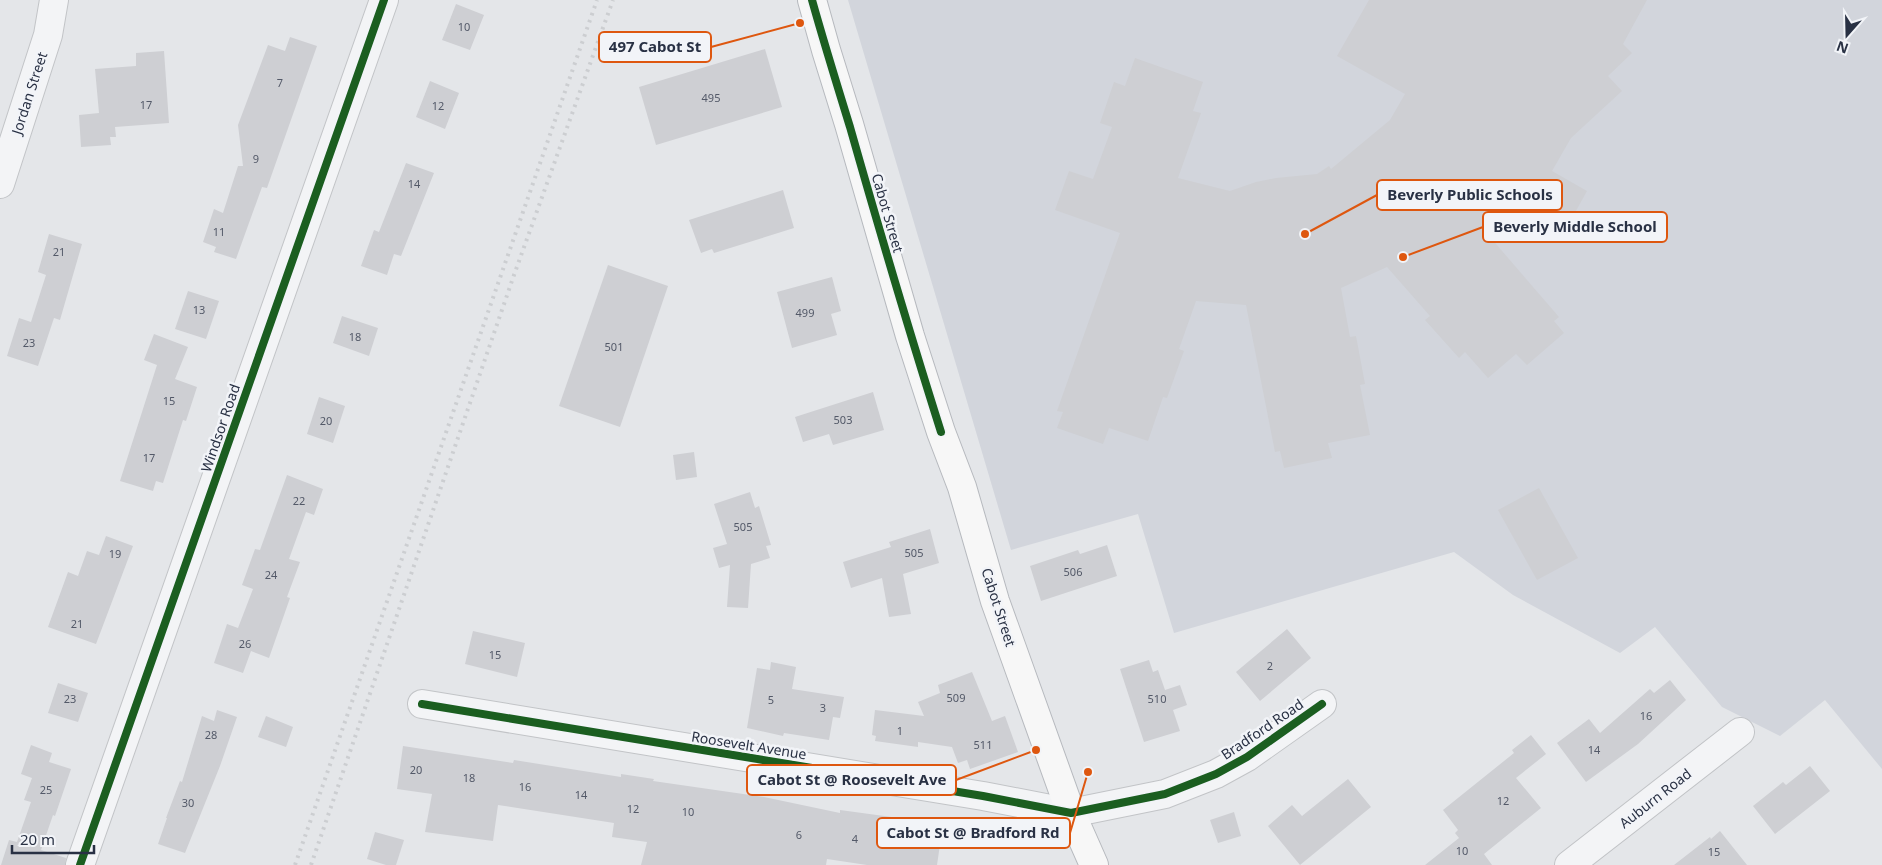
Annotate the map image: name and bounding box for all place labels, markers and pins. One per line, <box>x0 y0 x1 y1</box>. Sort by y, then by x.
callout: 497 Cabot St <box>599 32 711 62</box>
callout: Beverly Public Schools <box>1377 180 1562 210</box>
callout: Beverly Middle School <box>1483 212 1667 242</box>
callout: Cabot St @ Roosevelt Ave <box>747 765 956 795</box>
callout: Cabot St @ Bradford Rd <box>877 818 1070 848</box>

